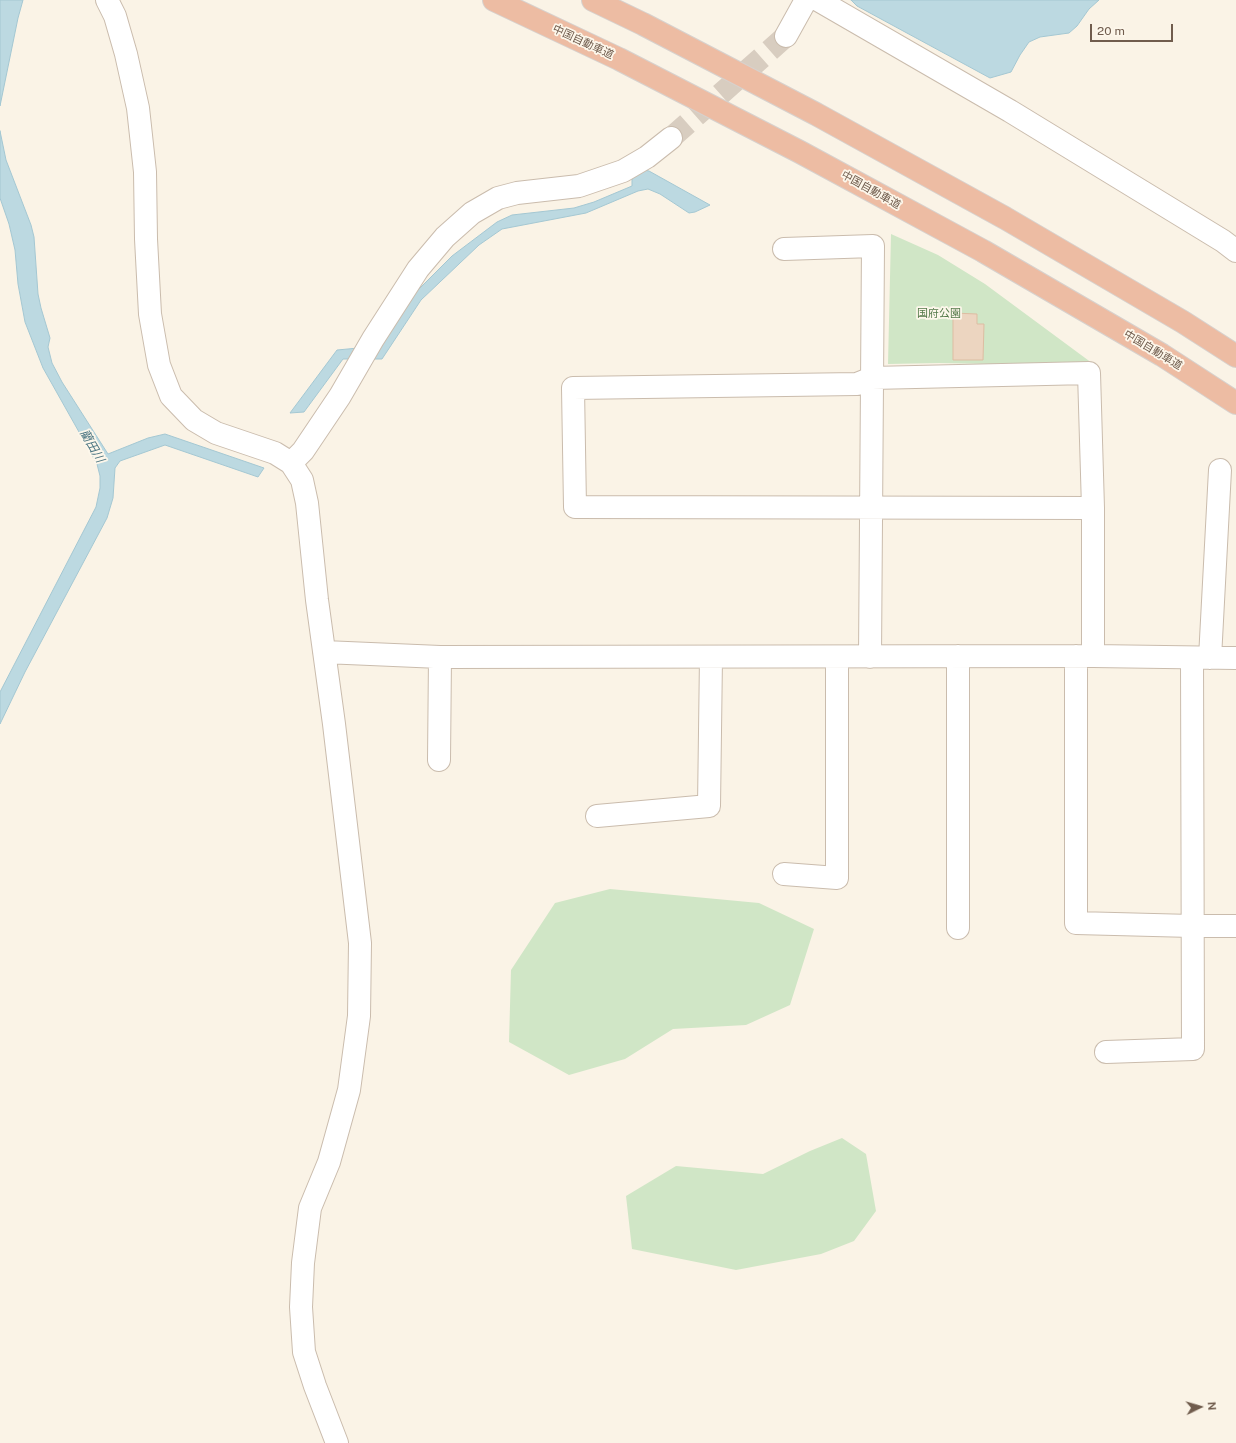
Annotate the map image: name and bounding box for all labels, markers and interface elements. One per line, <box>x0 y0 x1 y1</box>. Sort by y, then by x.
scale bar <box>1092 16 1175 42</box>
street label: 中国自動車道 <box>550 22 616 62</box>
text: 20 m <box>1097 24 1125 38</box>
street label: 中国自動車道 <box>839 168 903 212</box>
park label: 国府公園 <box>917 307 961 321</box>
street label: 中国自動車道 <box>1121 327 1185 373</box>
water label: 藺田川 <box>77 427 107 465</box>
north arrow <box>1180 1387 1220 1427</box>
text: N <box>1206 1401 1218 1411</box>

